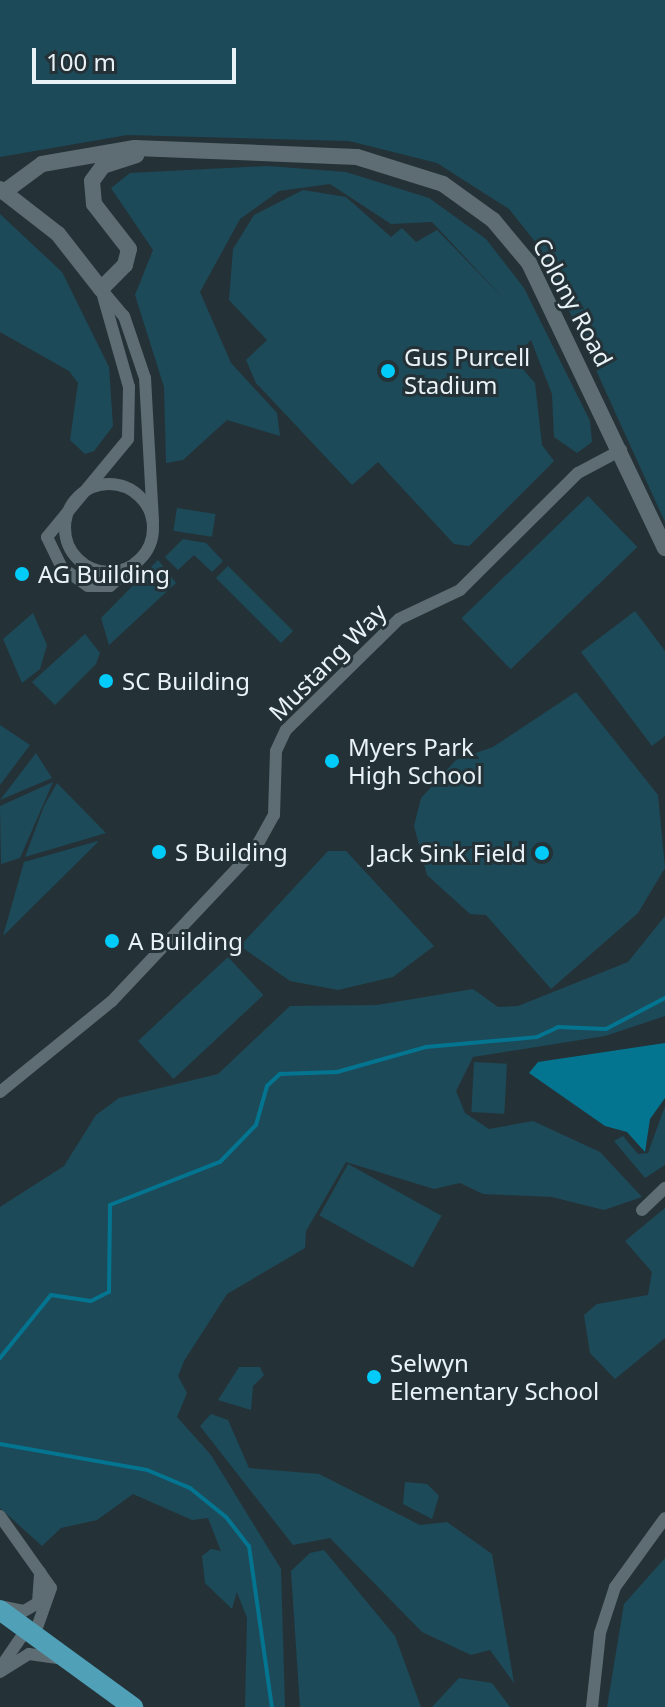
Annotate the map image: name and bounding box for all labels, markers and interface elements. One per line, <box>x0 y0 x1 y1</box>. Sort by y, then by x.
scale bar <box>36 32 240 82</box>
text: 100 m <box>46 45 116 78</box>
street label: Colony Road <box>527 233 619 371</box>
place label: Gus Purcell Stadium <box>404 343 530 399</box>
marker: Gus Purcell Stadium <box>379 362 397 380</box>
place label: AG Building <box>38 560 170 588</box>
marker: AG Building <box>13 565 31 583</box>
street label: Mustang Way <box>263 598 391 726</box>
place label: SC Building <box>122 667 250 695</box>
marker: SC Building <box>97 672 115 690</box>
place label: Myers Park High School <box>348 733 483 789</box>
marker: Myers Park High School <box>323 752 341 770</box>
place label: S Building <box>175 838 288 866</box>
place label: Jack Sink Field <box>369 839 526 867</box>
marker: S Building <box>150 843 168 861</box>
marker: Jack Sink Field <box>533 844 551 862</box>
place label: A Building <box>128 927 243 955</box>
marker: A Building <box>103 932 121 950</box>
place label: Selwyn Elementary School <box>390 1349 599 1405</box>
marker: Selwyn Elementary School <box>365 1368 383 1386</box>

